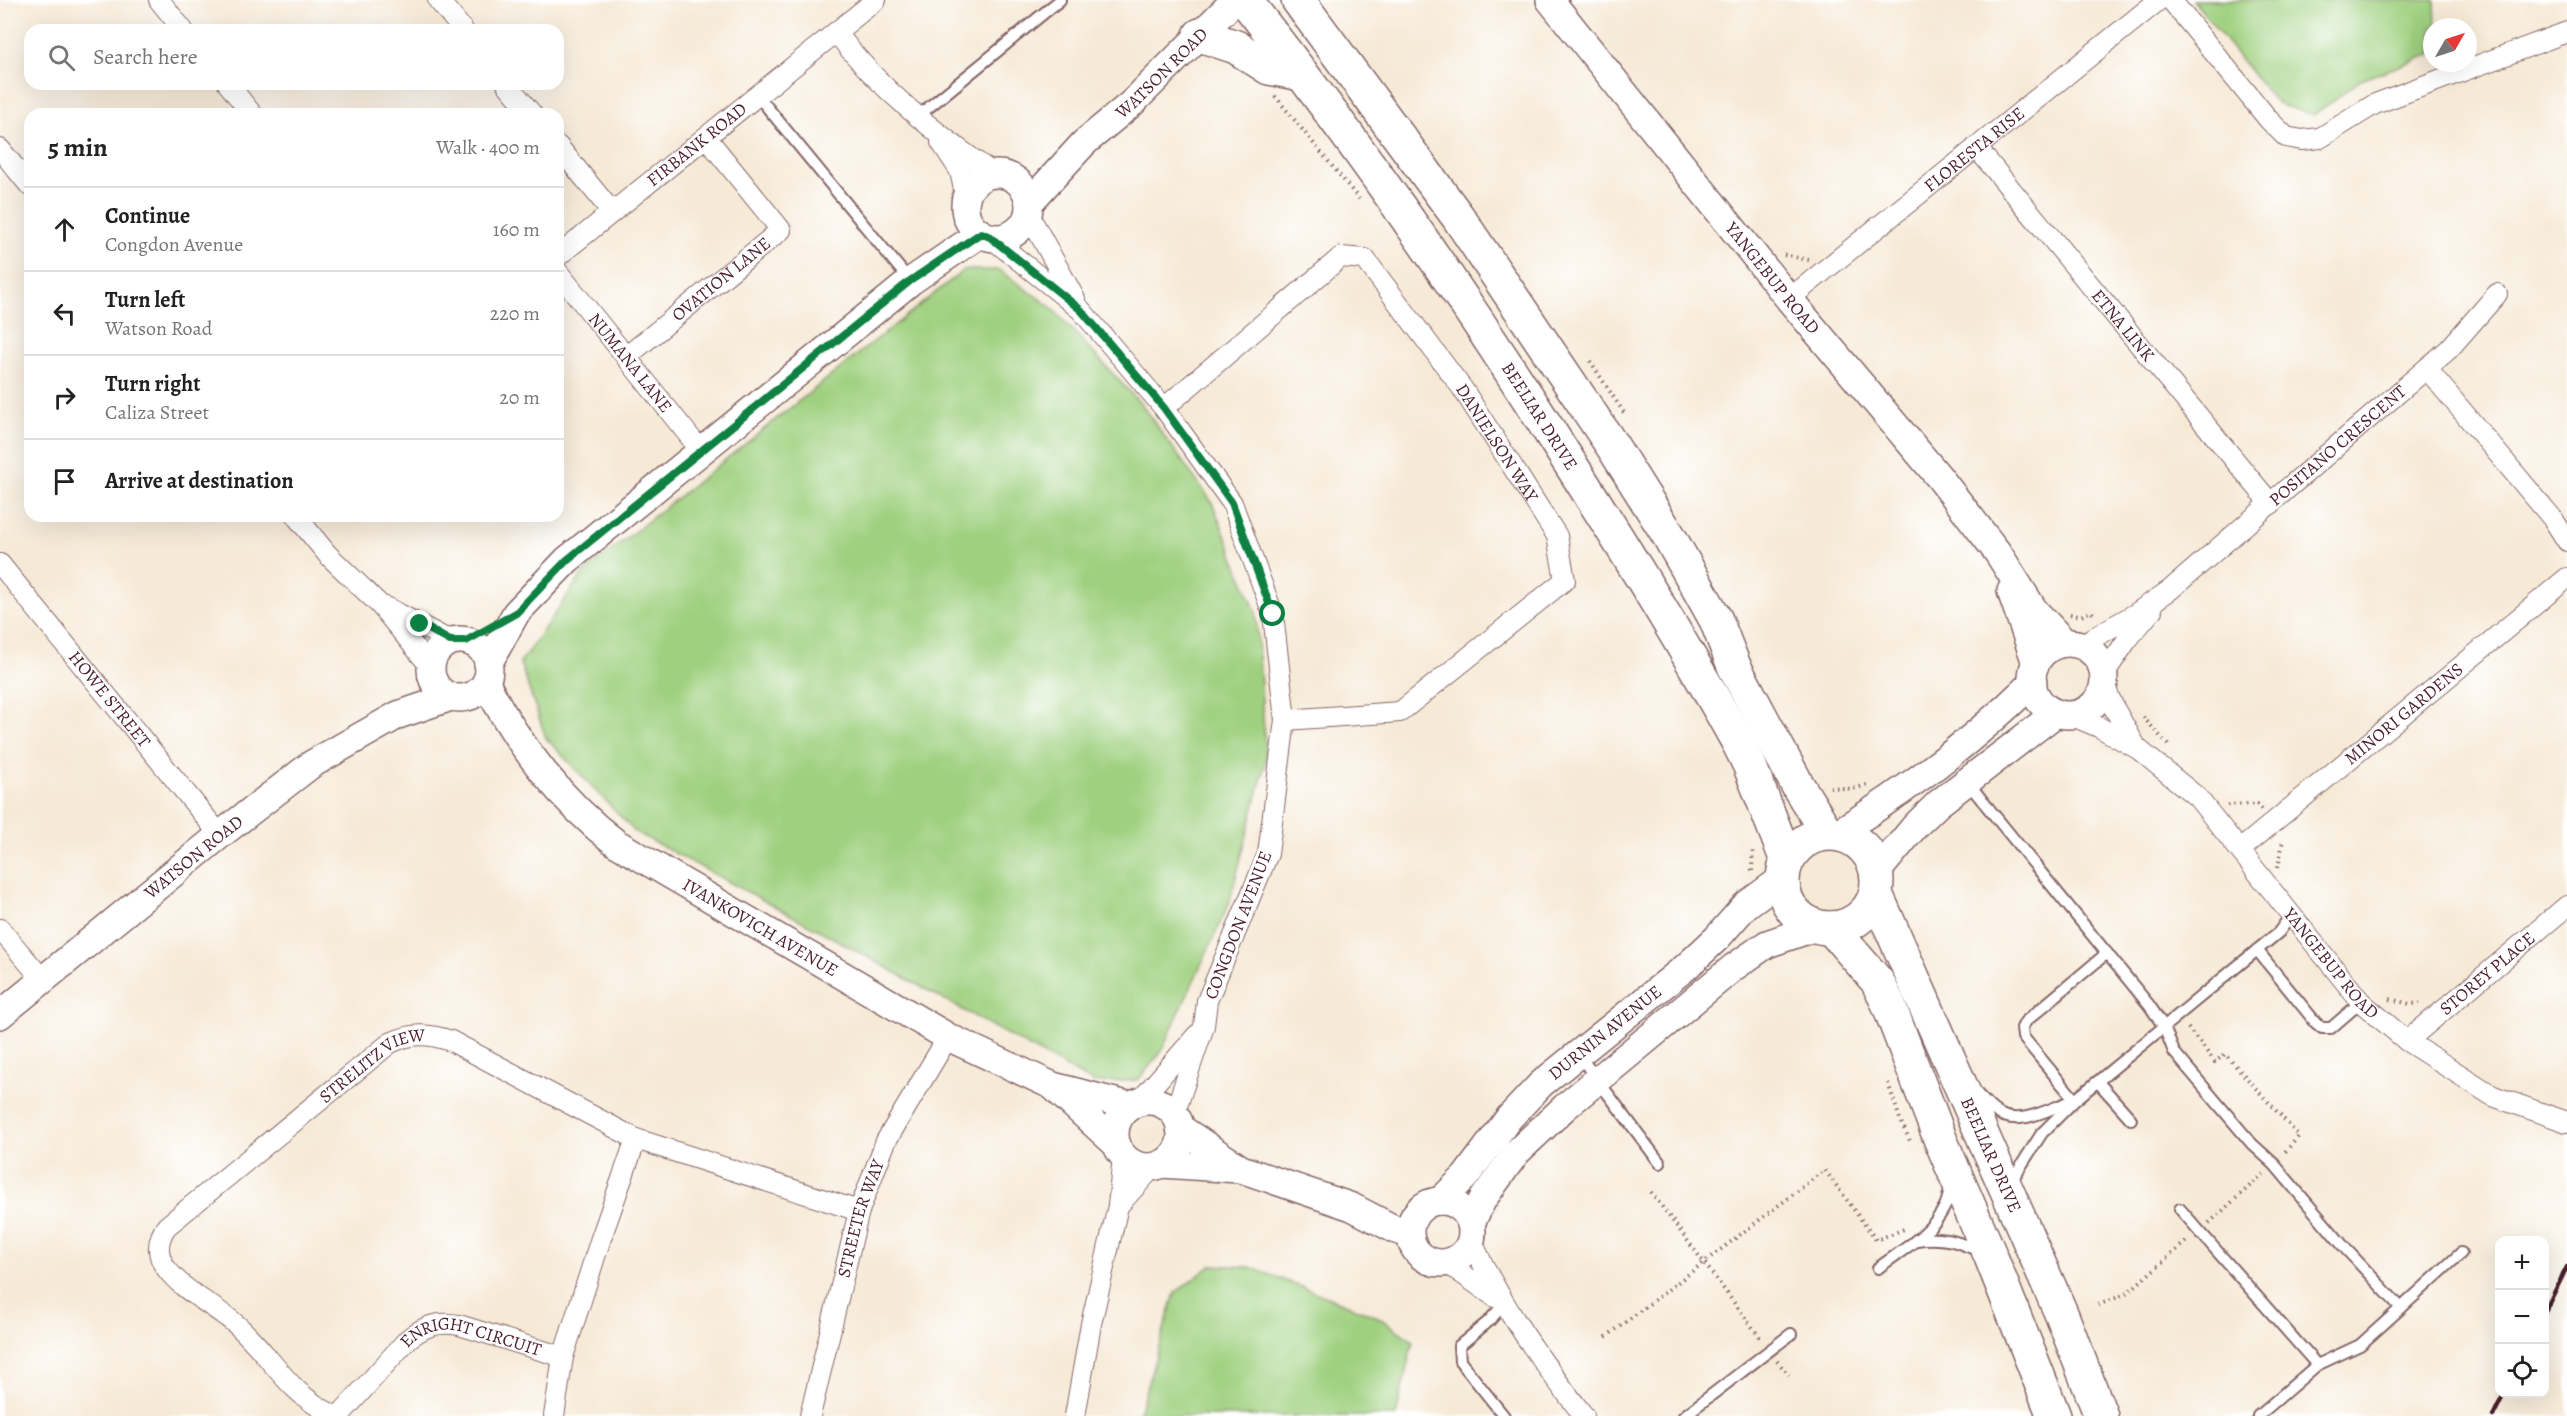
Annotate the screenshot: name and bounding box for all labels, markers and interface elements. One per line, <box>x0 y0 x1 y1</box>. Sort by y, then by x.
north arrow <box>2423 18 2477 72</box>
street label: WATSON ROAD <box>1110 22 1213 125</box>
search box <box>24 24 564 90</box>
icon: search <box>45 41 78 74</box>
text: Search here <box>93 42 198 72</box>
street label: FIRBANK ROAD <box>642 97 752 192</box>
street label: FLORESTA RISE <box>1919 101 2030 197</box>
text: 5 min <box>48 130 108 165</box>
text: Walk · 400 m <box>436 134 540 161</box>
text: Continue <box>105 201 190 231</box>
icon: ahead <box>48 213 81 246</box>
text: 160 m <box>493 216 540 243</box>
street label: YANGEBUP ROAD <box>1719 216 1825 339</box>
text: Congdon Avenue <box>105 231 243 258</box>
street label: OVATION LANE <box>667 231 776 327</box>
street label: ETNA LINK <box>2086 284 2161 367</box>
text: Turn left <box>105 285 185 315</box>
icon: left <box>48 297 81 330</box>
text: 220 m <box>490 300 540 327</box>
street label: NUMANA LANE <box>583 308 678 418</box>
text: Watson Road <box>105 315 213 342</box>
street label: BEELIAR DRIVE <box>1496 357 1583 475</box>
text: Turn right <box>105 369 201 399</box>
street label: DANIELSON WAY <box>1450 379 1545 508</box>
street label: POSITANO CRESCENT <box>2264 379 2411 511</box>
icon: right <box>48 381 81 414</box>
text: 20 m <box>499 384 540 411</box>
text: Caliza Street <box>105 399 209 426</box>
icon: arrive <box>48 465 81 498</box>
text: Arrive at destination <box>105 466 294 496</box>
route start <box>1259 600 1285 626</box>
route end <box>406 610 432 636</box>
street label: HOWE STREET <box>63 646 156 753</box>
street label: MINORI GARDENS <box>2339 657 2468 770</box>
street label: WATSON ROAD <box>138 810 248 905</box>
street label: CONGDON AVENUE <box>1199 847 1277 1003</box>
street label: IVANKOVICH AVENUE <box>678 873 842 982</box>
street label: YANGEBUP ROAD <box>2277 902 2384 1024</box>
street label: STOREY PLACE <box>2435 926 2540 1020</box>
street label: DURNIN AVENUE <box>1543 979 1667 1086</box>
street label: STRELITZ VIEW <box>314 1023 426 1108</box>
street label: BEELIAR DRIVE <box>1955 1093 2027 1216</box>
street label: STREETER WAY <box>832 1155 890 1280</box>
map controls <box>2495 1236 2549 1398</box>
button: + <box>2495 1236 2549 1290</box>
button: − <box>2495 1290 2549 1344</box>
text: ENRIGHT CIRCUIT <box>394 1311 544 1362</box>
street label: ENRIGHT CIRCUIT <box>399 1340 547 1364</box>
button: locate <box>2495 1344 2549 1398</box>

